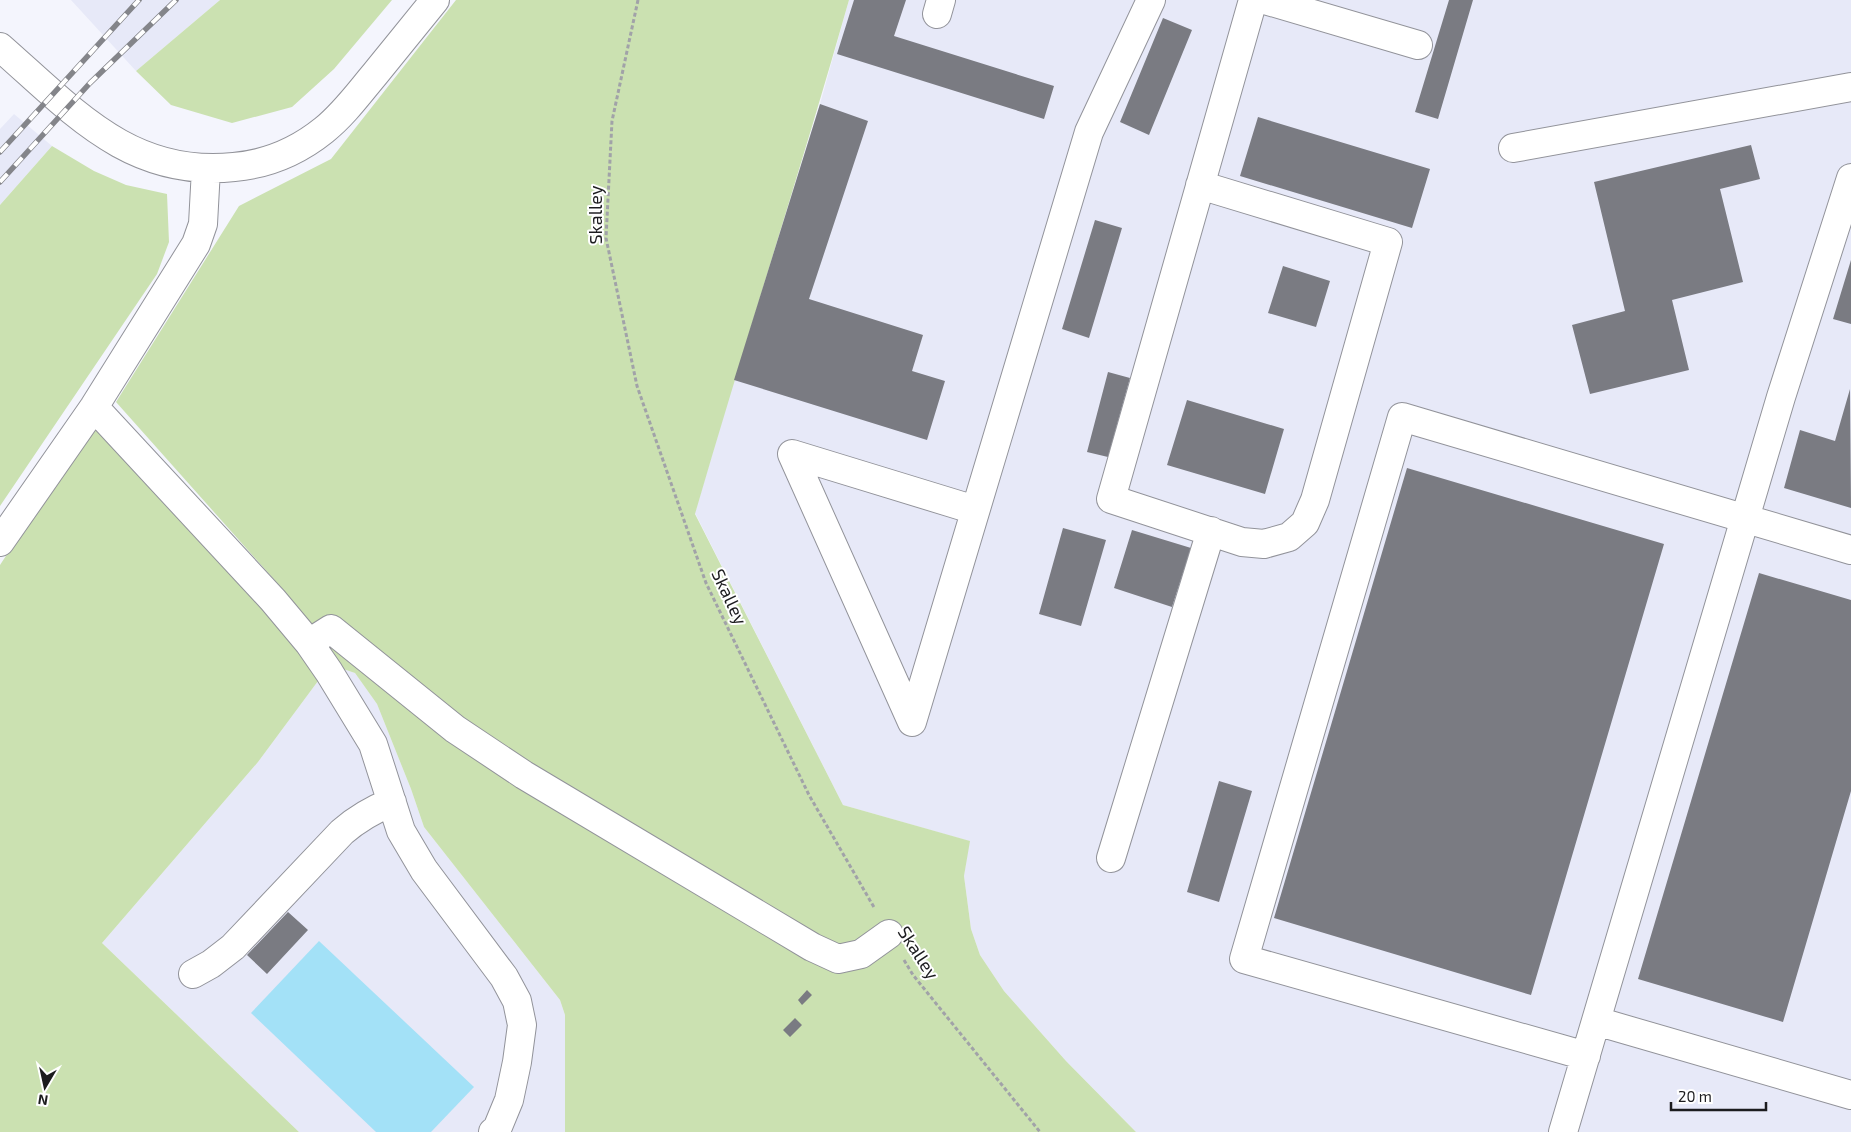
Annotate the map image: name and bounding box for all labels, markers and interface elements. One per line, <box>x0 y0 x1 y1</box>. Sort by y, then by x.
street label: Skalley <box>584 185 606 244</box>
street label: Skalley <box>707 565 753 628</box>
street label: Skalley <box>894 922 944 984</box>
north arrow <box>20 1062 70 1112</box>
scale bar <box>1671 1080 1766 1112</box>
text: 20 m <box>1678 1087 1712 1105</box>
text: N <box>37 1091 49 1110</box>

